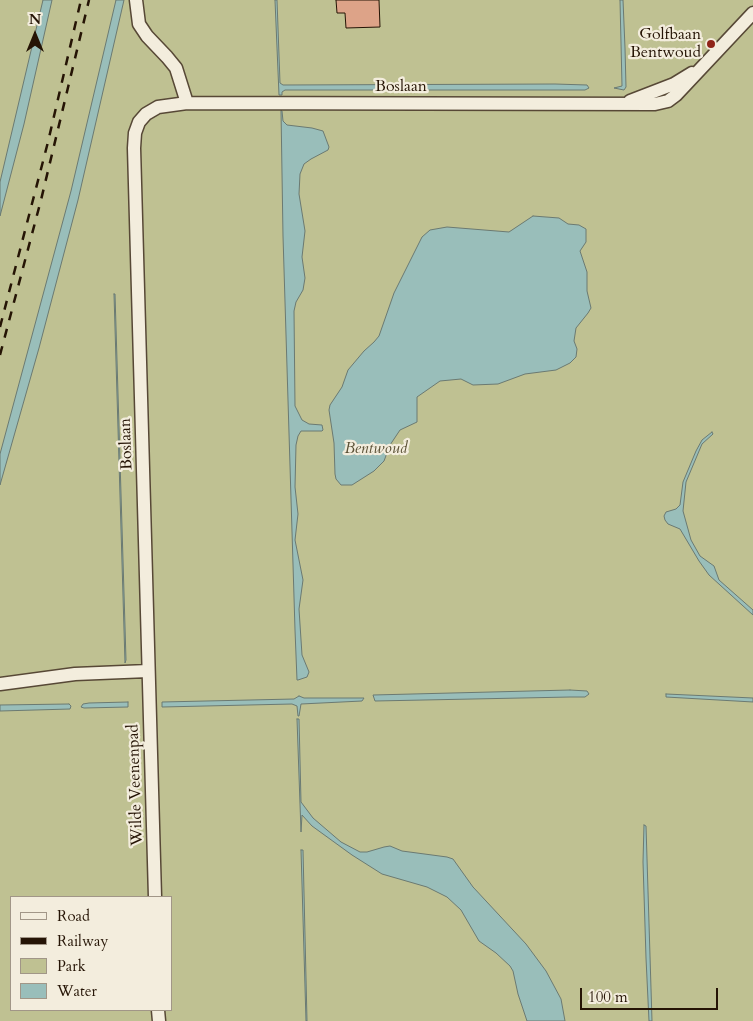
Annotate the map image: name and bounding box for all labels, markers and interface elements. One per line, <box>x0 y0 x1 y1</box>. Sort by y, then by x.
north arrow <box>10 10 60 60</box>
text: N <box>29 10 41 29</box>
place label: Golfbaan Bentwoud <box>630 25 701 63</box>
marker: Golfbaan Bentwoud <box>705 38 717 50</box>
street label: Boslaan <box>375 77 427 97</box>
street label: Boslaan <box>117 418 137 470</box>
park label: Bentwoud <box>344 439 408 459</box>
street label: Wilde Veenenpad <box>124 724 148 846</box>
legend <box>10 896 172 1011</box>
text: Road <box>57 906 90 926</box>
text: Railway <box>57 931 108 951</box>
text: Park <box>57 956 86 976</box>
scale bar <box>583 978 720 1010</box>
text: Water <box>57 981 97 1001</box>
text: 100 m <box>588 987 628 1007</box>

